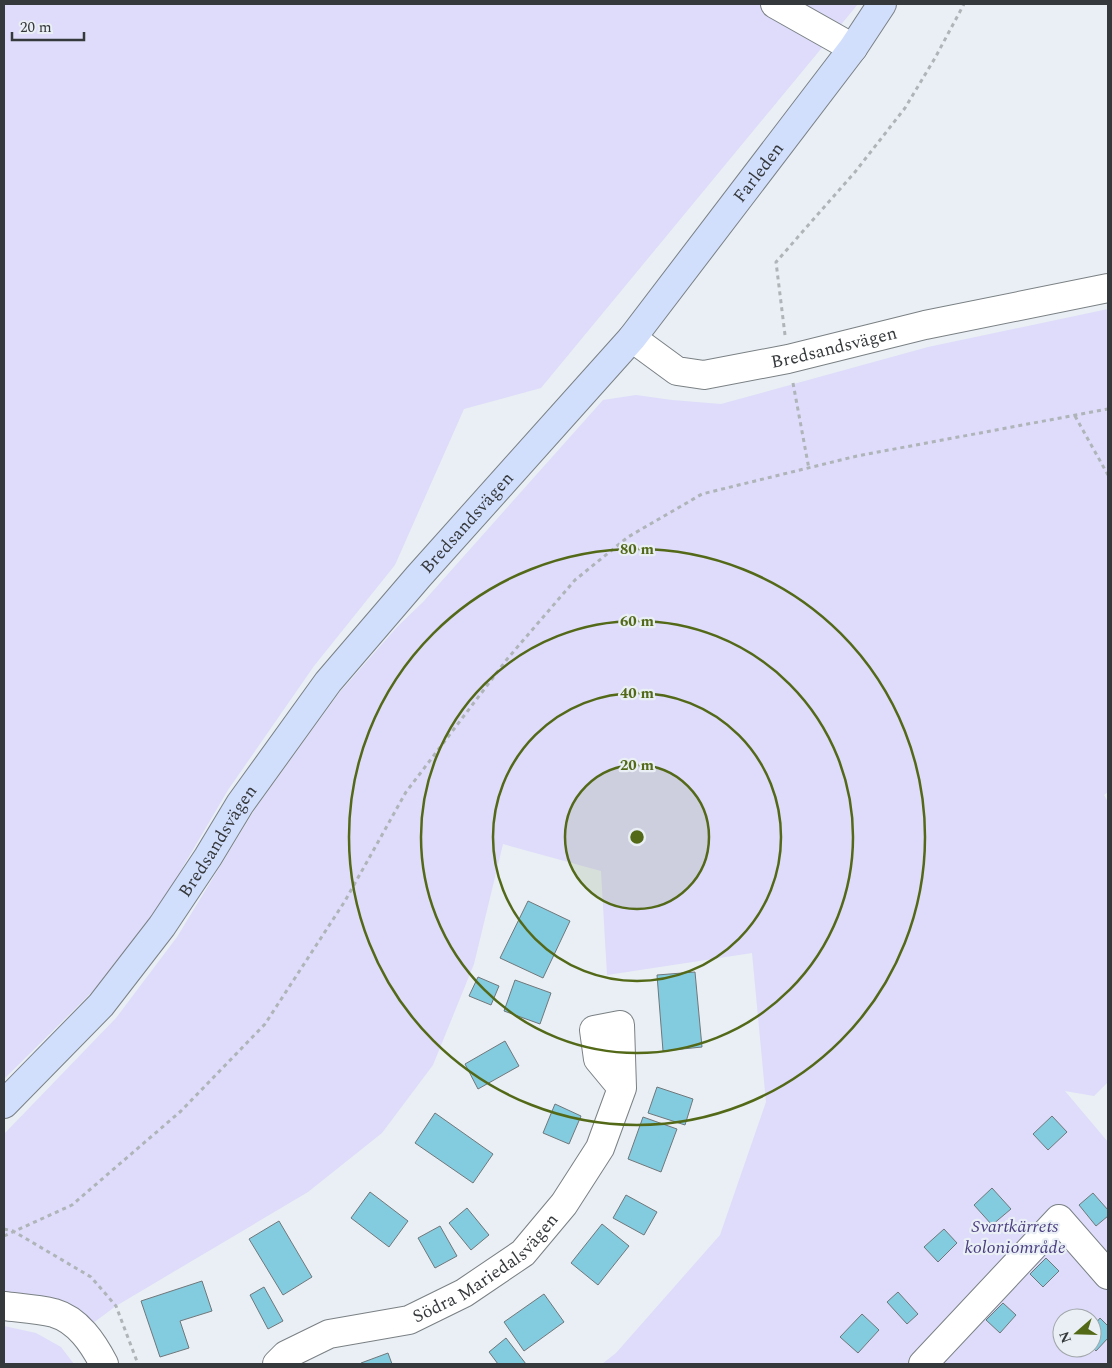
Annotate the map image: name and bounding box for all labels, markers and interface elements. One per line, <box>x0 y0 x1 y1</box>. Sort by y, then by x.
scale bar <box>12 10 85 42</box>
text: 20 m <box>20 16 52 39</box>
street label: Farleden <box>726 136 790 208</box>
street label: Bredsandsvägen <box>769 319 900 375</box>
street label: Bredsandsvägen <box>414 466 520 580</box>
text: 80 m <box>620 538 655 561</box>
text: 60 m <box>620 610 655 633</box>
text: 40 m <box>620 682 655 705</box>
text: 20 m <box>620 754 655 777</box>
street label: Bredsandsvägen <box>171 779 263 903</box>
centre of rings <box>628 828 646 846</box>
street label: Södra Mariedalsvägen <box>408 1207 565 1330</box>
park label: Svartkärrets koloniområde <box>964 1213 1066 1261</box>
north arrow <box>1052 1308 1102 1358</box>
text: N <box>1053 1328 1077 1346</box>

